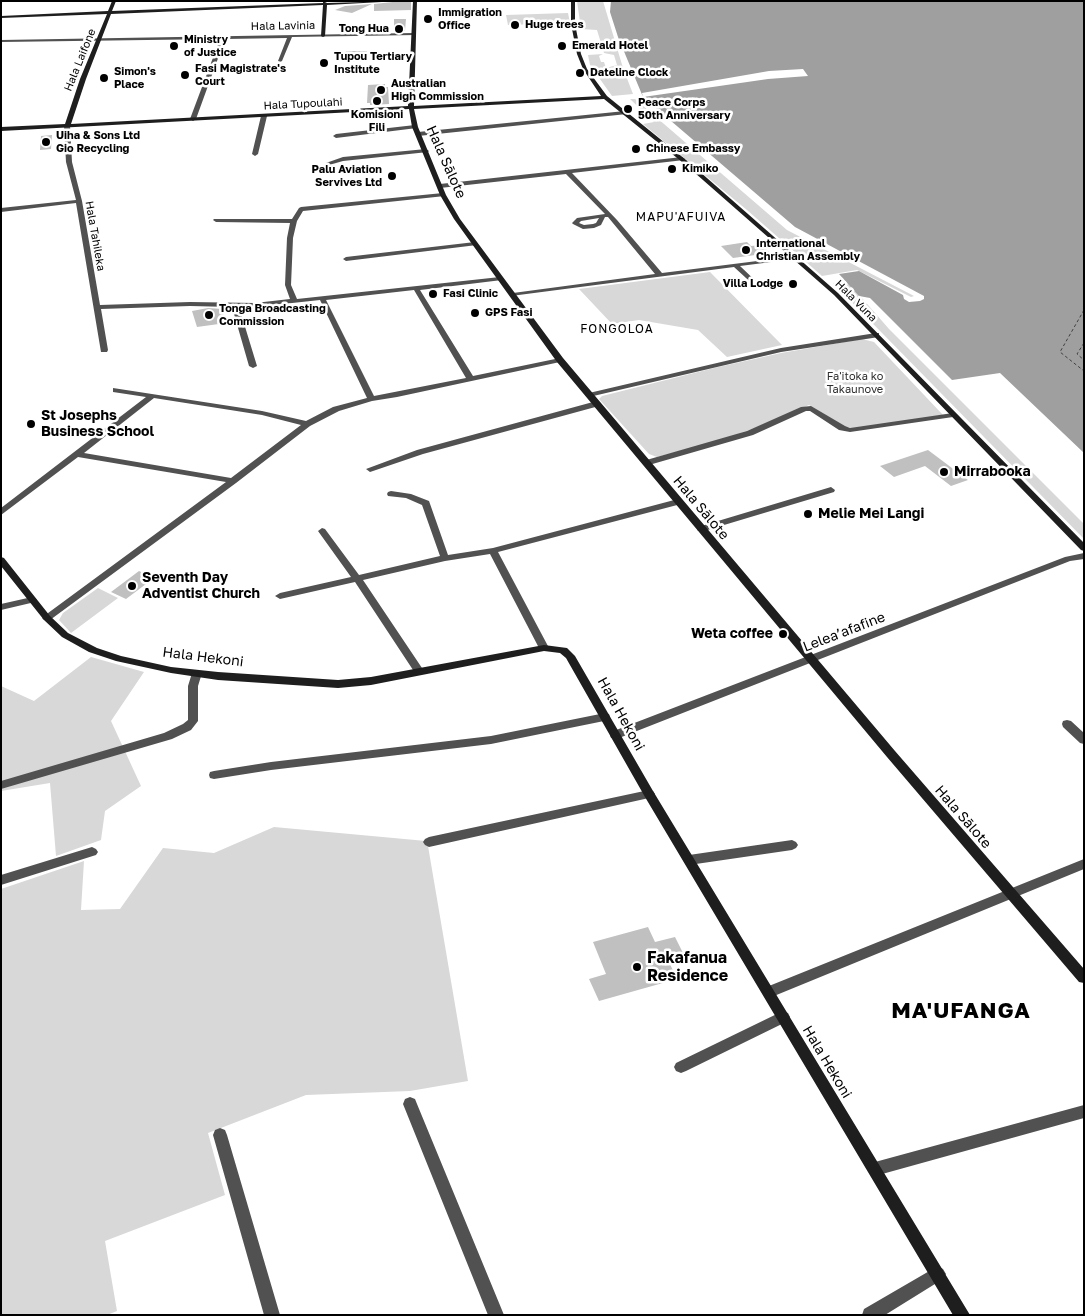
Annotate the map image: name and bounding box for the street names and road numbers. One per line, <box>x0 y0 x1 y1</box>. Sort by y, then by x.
street label: Hala Lavinia <box>251 19 315 33</box>
street label: Hala Laifone <box>61 27 99 93</box>
street label: Hala Tupoulahi <box>263 95 343 113</box>
street label: Hala Sālote <box>423 123 469 201</box>
street label: Hala Tahileka <box>82 200 108 272</box>
street label: Hala Vuna <box>832 277 880 325</box>
street label: Hala Sālote <box>670 473 732 543</box>
street label: Lelea’afafine <box>801 609 887 655</box>
street label: Hala Hekoni <box>161 644 245 670</box>
street label: Hala Hekoni <box>594 674 648 754</box>
street label: Hala Sālote <box>931 782 995 852</box>
street label: Hala Hekoni <box>799 1023 855 1101</box>

